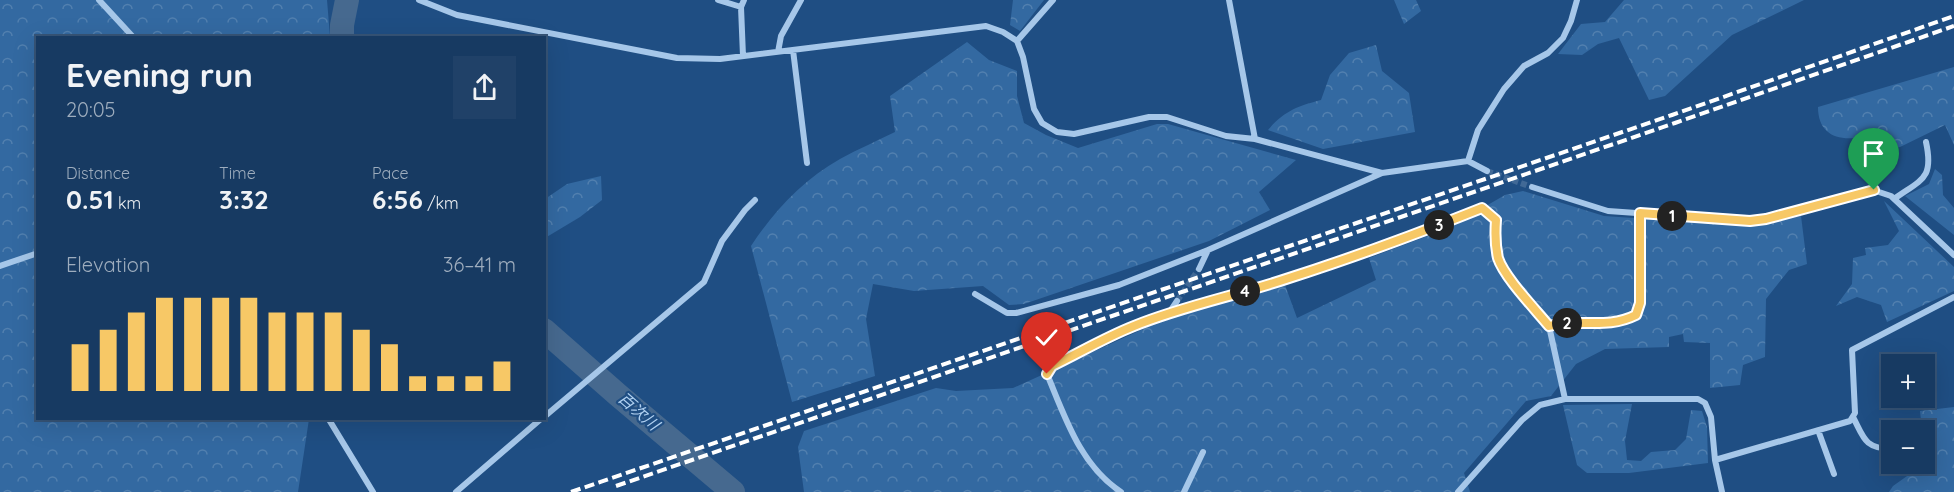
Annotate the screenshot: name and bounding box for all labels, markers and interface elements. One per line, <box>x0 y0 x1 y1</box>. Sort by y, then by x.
text: Evening run <box>66 54 253 95</box>
button: share <box>453 56 516 119</box>
text: 20:05 <box>66 97 116 122</box>
pin <box>1848 128 1899 190</box>
icon: arrive <box>1857 137 1890 170</box>
text: Distance <box>66 163 130 183</box>
text: Time <box>219 163 256 183</box>
text: Pace <box>372 163 408 183</box>
text: 0.51 <box>66 183 114 216</box>
text: 3:32 <box>219 183 269 216</box>
text: 6:56 <box>372 183 423 216</box>
text: km <box>114 193 141 213</box>
text: /km <box>423 193 459 213</box>
pin: 1 <box>1657 201 1687 231</box>
text: 1 <box>1669 206 1675 226</box>
pin: 3 <box>1424 210 1454 240</box>
text: 3 <box>1435 215 1443 235</box>
text: Elevation <box>66 252 150 277</box>
text: 36–41 m <box>443 252 516 277</box>
pin: 4 <box>1230 276 1260 306</box>
text: 4 <box>1240 281 1250 301</box>
pin: 2 <box>1552 308 1582 338</box>
pin <box>1021 312 1072 374</box>
text: 2 <box>1562 313 1572 333</box>
icon: check <box>1030 321 1063 354</box>
map controls <box>1881 354 1935 474</box>
button: + <box>1881 354 1935 408</box>
water label: 百次川 <box>614 388 665 436</box>
button: − <box>1881 420 1935 474</box>

